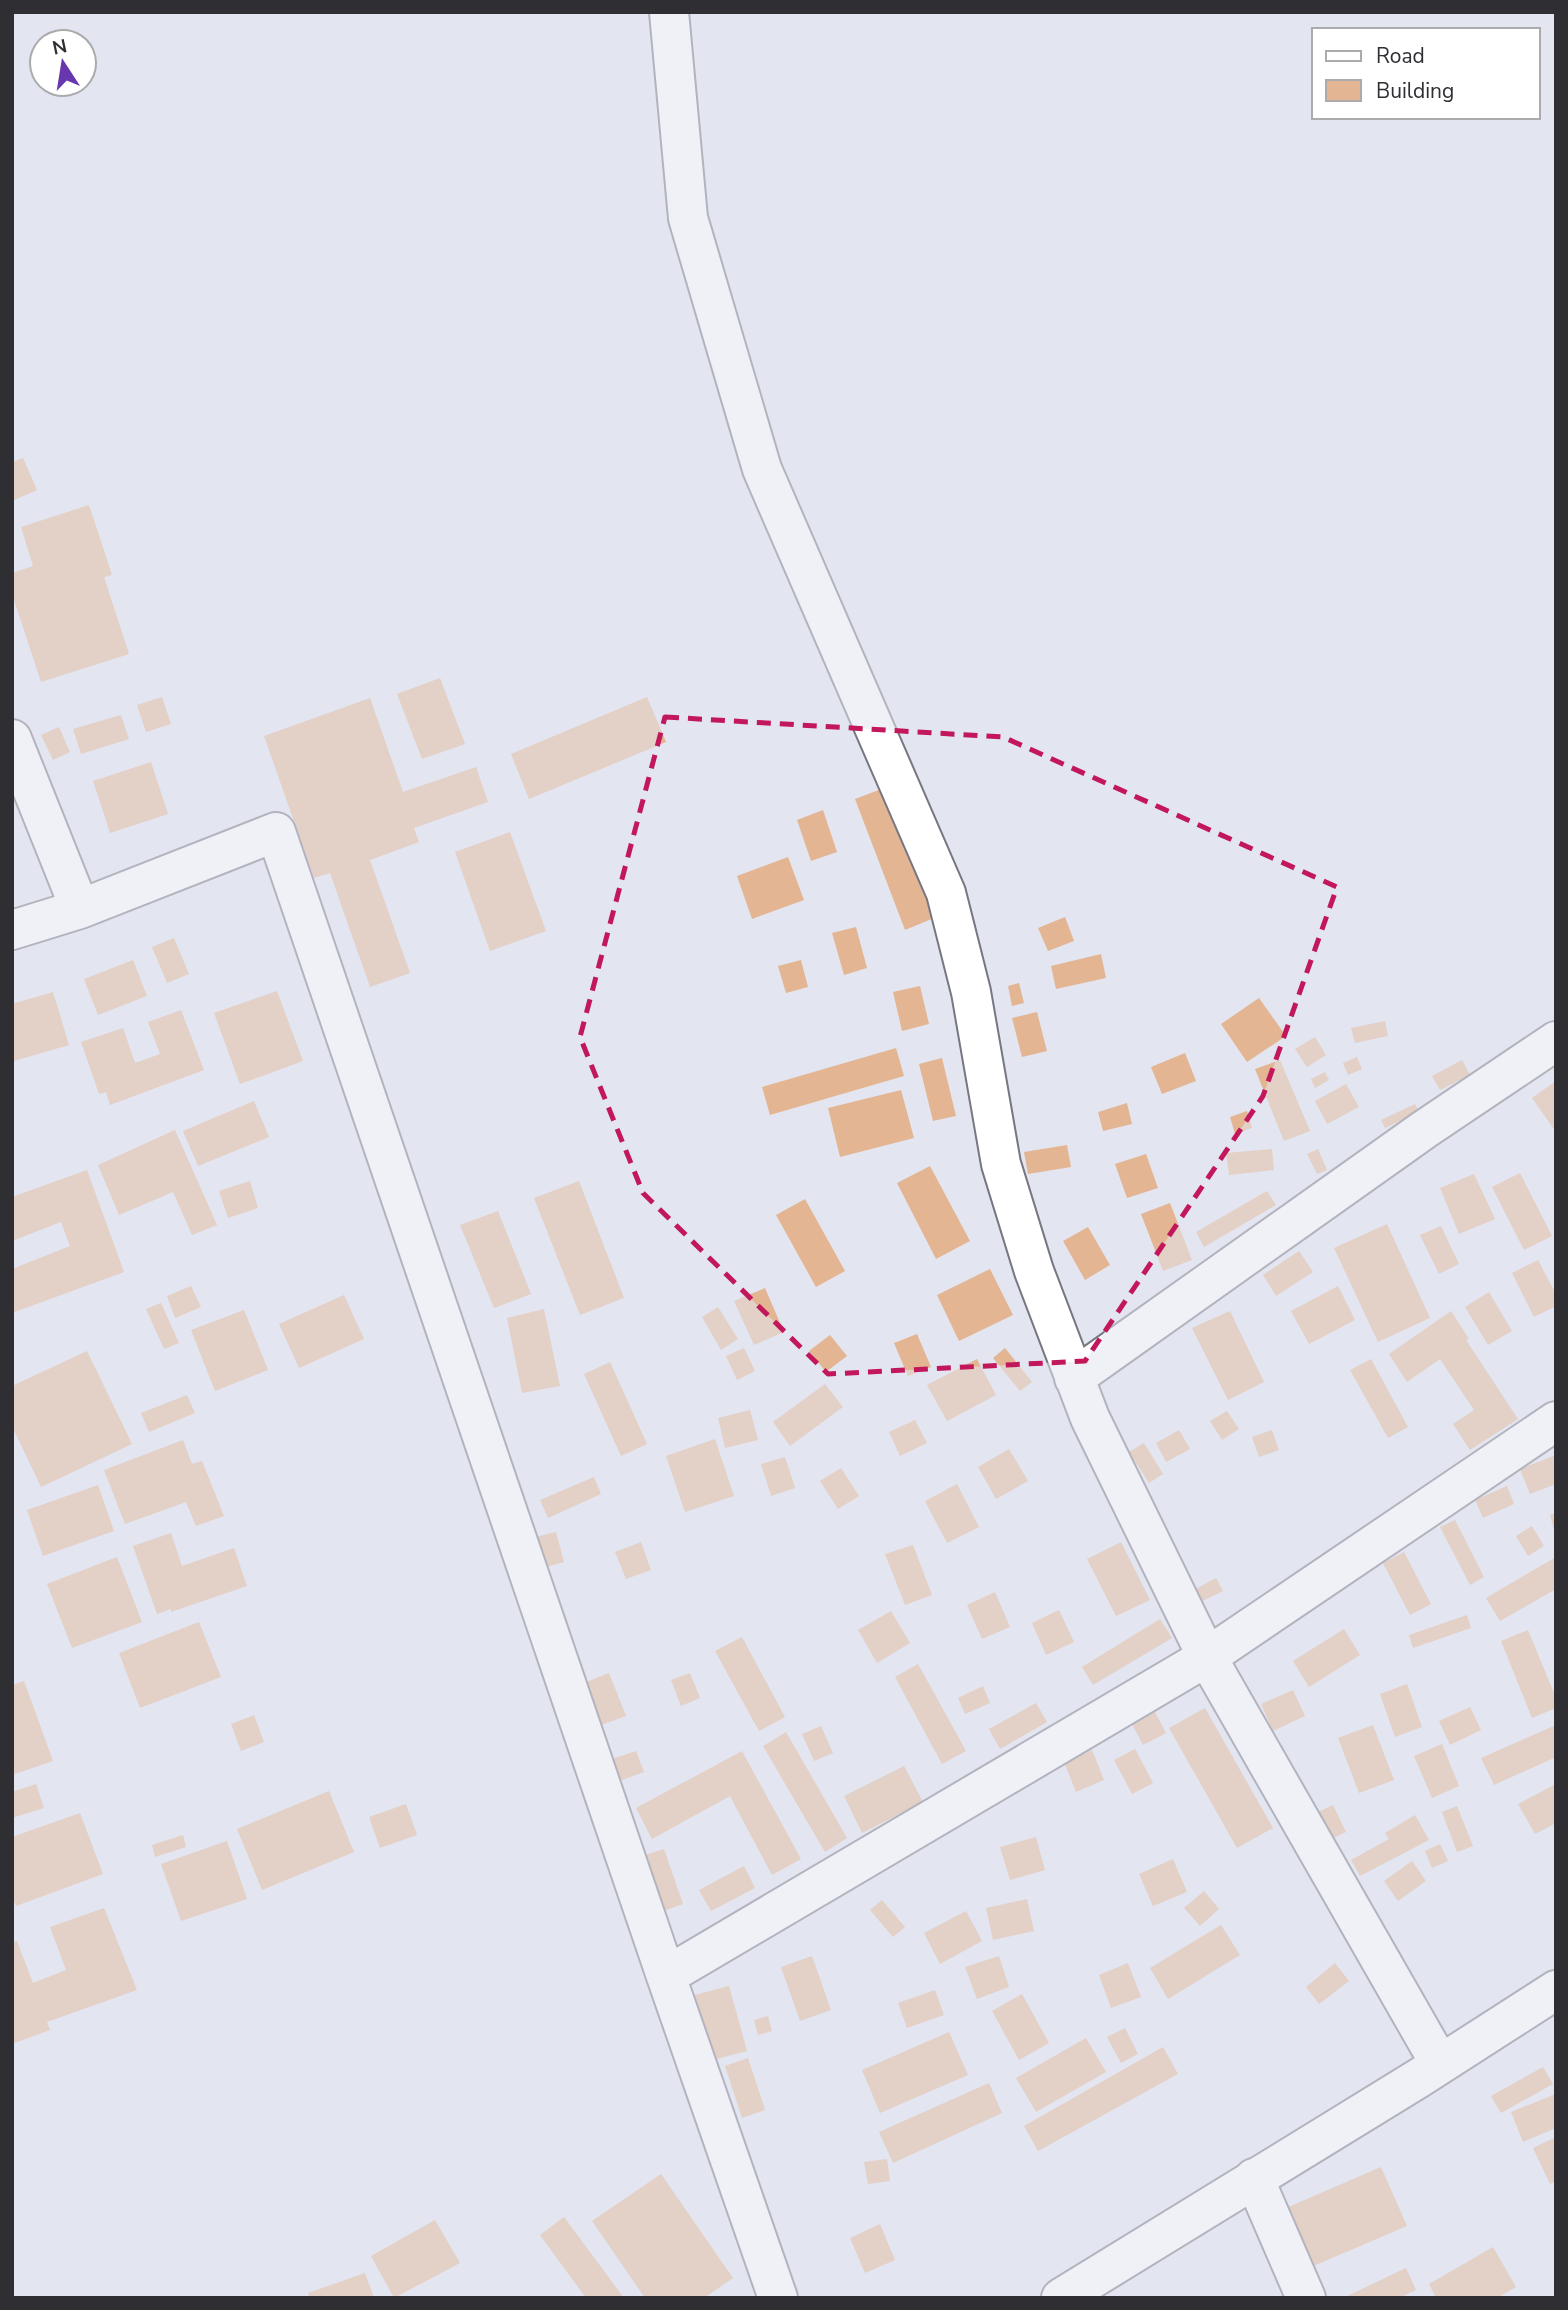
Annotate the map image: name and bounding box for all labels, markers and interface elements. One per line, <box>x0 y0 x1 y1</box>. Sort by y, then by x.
north arrow <box>28 28 98 98</box>
legend <box>1312 28 1540 119</box>
text: N <box>50 33 69 62</box>
text: Road <box>1376 42 1425 70</box>
text: Building <box>1376 77 1454 105</box>

